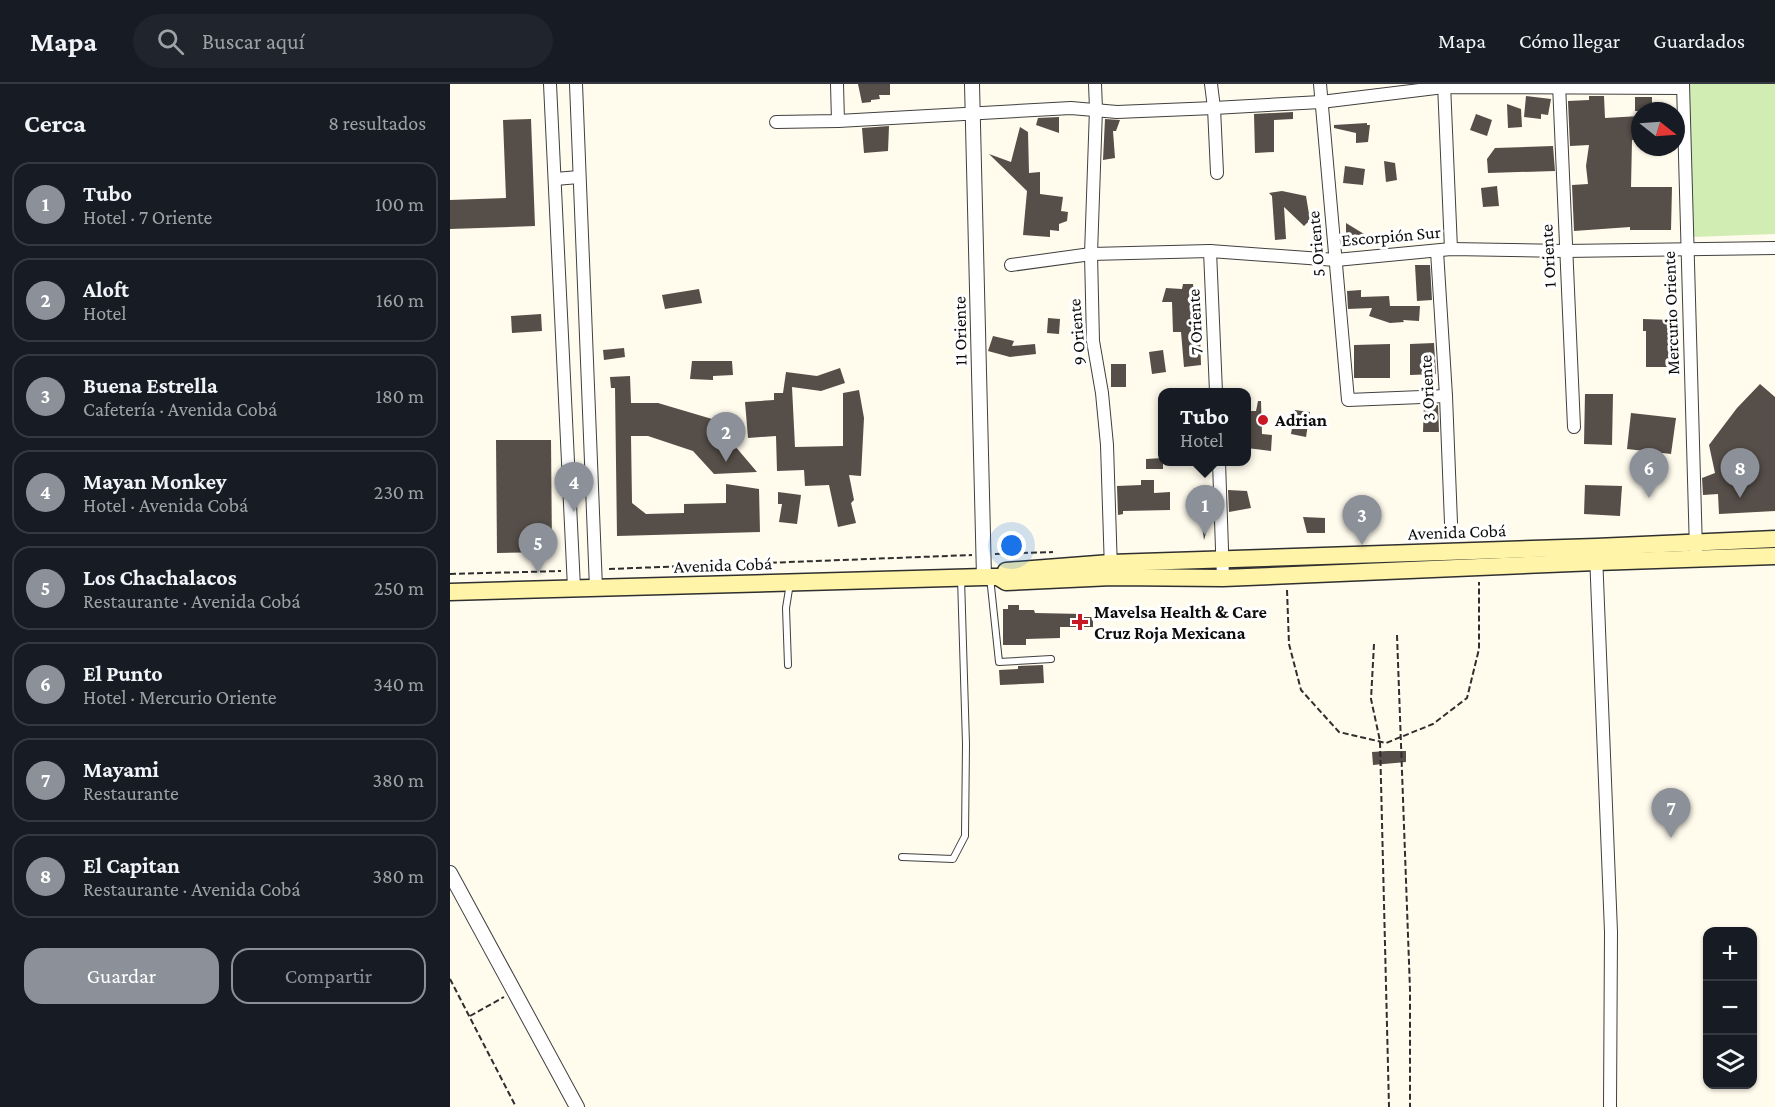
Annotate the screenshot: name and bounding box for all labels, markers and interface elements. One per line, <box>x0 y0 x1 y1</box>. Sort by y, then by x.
search box <box>133 14 553 68</box>
icon: search <box>154 25 187 58</box>
text: Mapa <box>30 26 97 57</box>
text: Buscar aquí <box>202 29 305 54</box>
text: Mapa <box>1438 29 1486 53</box>
text: Cómo llegar <box>1519 29 1620 53</box>
text: Guardados <box>1653 29 1745 53</box>
north arrow <box>1631 102 1685 156</box>
text: Cerca <box>24 109 86 138</box>
text: 8 resultados <box>328 112 426 134</box>
text: Tubo <box>83 181 132 206</box>
text: 1 <box>42 193 49 215</box>
text: 100 m <box>375 193 424 215</box>
text: Hotel · 7 Oriente <box>83 206 212 228</box>
street label: 5 Oriente <box>1303 210 1329 278</box>
street label: Escorpión Sur <box>1340 222 1442 250</box>
street label: 1 Oriente <box>1536 224 1560 288</box>
street label: Mercurio Oriente <box>1659 251 1683 375</box>
text: Aloft <box>83 277 129 302</box>
street label: 7 Oriente <box>1183 288 1207 356</box>
text: 2 <box>40 289 51 311</box>
text: 160 m <box>376 289 424 311</box>
street label: 11 Oriente <box>949 296 971 366</box>
street label: 9 Oriente <box>1064 298 1090 366</box>
text: Hotel <box>83 302 127 324</box>
street label: 3 Oriente <box>1415 354 1439 422</box>
text: Buena Estrella <box>83 373 218 398</box>
text: 3 <box>41 385 50 407</box>
text: 180 m <box>375 385 424 407</box>
popup <box>1158 388 1251 466</box>
text: Cafetería · Avenida Cobá <box>83 398 277 420</box>
text: Tubo <box>1180 404 1229 429</box>
place label: Adrian <box>1274 410 1328 430</box>
pin: 2 <box>706 412 746 462</box>
marker: Adrian <box>1256 413 1270 427</box>
text: Hotel <box>1180 429 1224 451</box>
pin: 6 <box>1630 448 1668 498</box>
pin: 8 <box>1720 448 1760 498</box>
pin: 4 <box>554 462 594 512</box>
text: Mayan Monkey <box>83 469 227 494</box>
text: 4 <box>40 481 51 503</box>
text: 230 m <box>374 481 424 503</box>
pin: 1 <box>1186 486 1224 535</box>
text: Hotel · Avenida Cobá <box>83 494 248 516</box>
pin: 3 <box>1342 496 1382 545</box>
street label: Avenida Cobá <box>1407 520 1507 544</box>
pin: 5 <box>518 524 557 573</box>
your location <box>997 531 1026 560</box>
street label: Avenida Cobá <box>673 553 773 577</box>
text: Los Chachalacos <box>83 565 237 590</box>
text: 5 <box>41 577 50 599</box>
text: 250 m <box>374 577 424 599</box>
text: Restaurante · Avenida Cobá <box>83 590 301 612</box>
place label: Mavelsa Health & Care Cruz Roja Mexicana <box>1094 602 1267 644</box>
marker: Mavelsa Health & Care Cruz Roja Mexicana <box>1071 613 1089 631</box>
text: El Punto <box>83 661 163 686</box>
text: 6 <box>40 673 51 695</box>
text: 340 m <box>373 673 424 695</box>
text: Hotel · Mercurio Oriente <box>83 686 276 708</box>
text: Mayami <box>83 757 159 782</box>
text: 7 <box>41 769 50 791</box>
text: 380 m <box>373 769 424 791</box>
text: Restaurante <box>83 782 179 804</box>
pin: 7 <box>1652 788 1690 838</box>
text: El Capitan <box>83 853 180 878</box>
text: 8 <box>40 865 51 887</box>
text: 380 m <box>373 865 424 887</box>
text: Restaurante · Avenida Cobá <box>83 878 301 900</box>
map controls <box>1703 927 1757 1089</box>
button: + <box>1703 927 1757 981</box>
button: Guardar <box>24 948 219 1004</box>
button: Compartir <box>231 948 426 1004</box>
button: − <box>1703 981 1757 1035</box>
button: layers <box>1703 1035 1757 1089</box>

